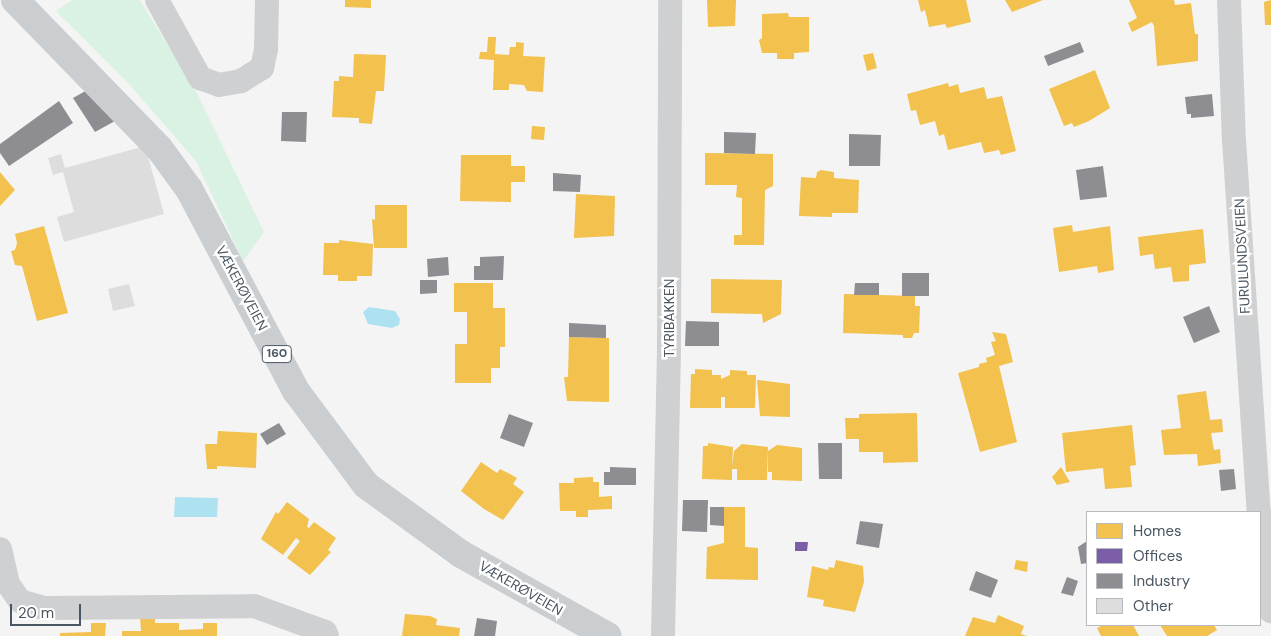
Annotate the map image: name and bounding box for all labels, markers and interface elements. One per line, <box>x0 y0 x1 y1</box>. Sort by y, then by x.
street label: FURULUNDSVEIEN <box>1231 198 1253 314</box>
street label: VÆKERØVEIEN <box>213 243 271 333</box>
street label: TYRIBAKKEN <box>661 278 677 358</box>
road number: 160 <box>261 344 293 364</box>
legend <box>1086 511 1261 626</box>
text: Homes <box>1133 521 1182 541</box>
text: Offices <box>1133 546 1183 566</box>
street label: VÆKERØVEIEN <box>476 557 566 619</box>
text: Industry <box>1133 571 1190 591</box>
scale bar <box>12 594 84 626</box>
text: Other <box>1133 596 1173 616</box>
text: 20 m <box>18 603 54 623</box>

